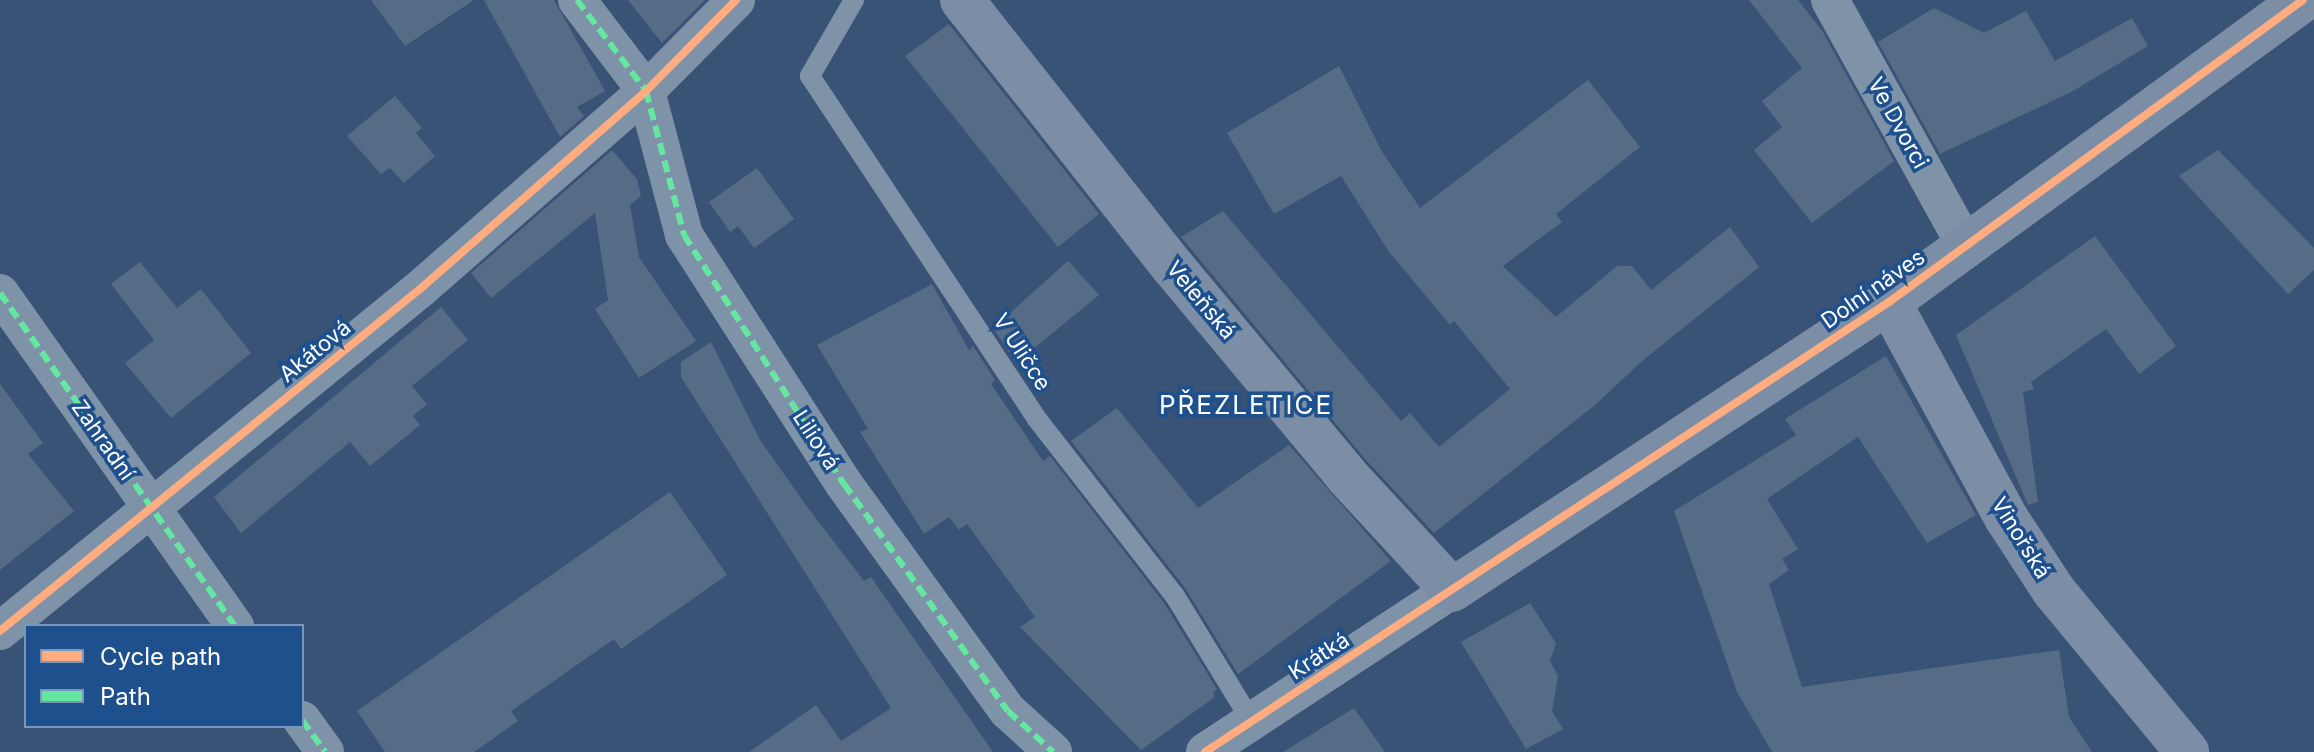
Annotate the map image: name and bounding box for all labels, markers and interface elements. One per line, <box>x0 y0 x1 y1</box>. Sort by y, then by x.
street label: Ve Dvorci <box>1862 73 1934 173</box>
street label: Dolní náves <box>1816 244 1930 334</box>
street label: Veleňská <box>1161 255 1241 345</box>
street label: V Uličce <box>987 309 1057 395</box>
street label: Akátová <box>274 314 356 388</box>
district label: PŘEZLETICE <box>1159 389 1333 421</box>
street label: Zahradní <box>66 395 140 485</box>
street label: Liliová <box>787 405 845 475</box>
street label: Vinořská <box>1986 492 2056 584</box>
legend <box>24 624 304 728</box>
street label: Krátká <box>1284 627 1354 685</box>
text: Cycle path <box>100 642 221 671</box>
text: Path <box>100 682 151 711</box>

